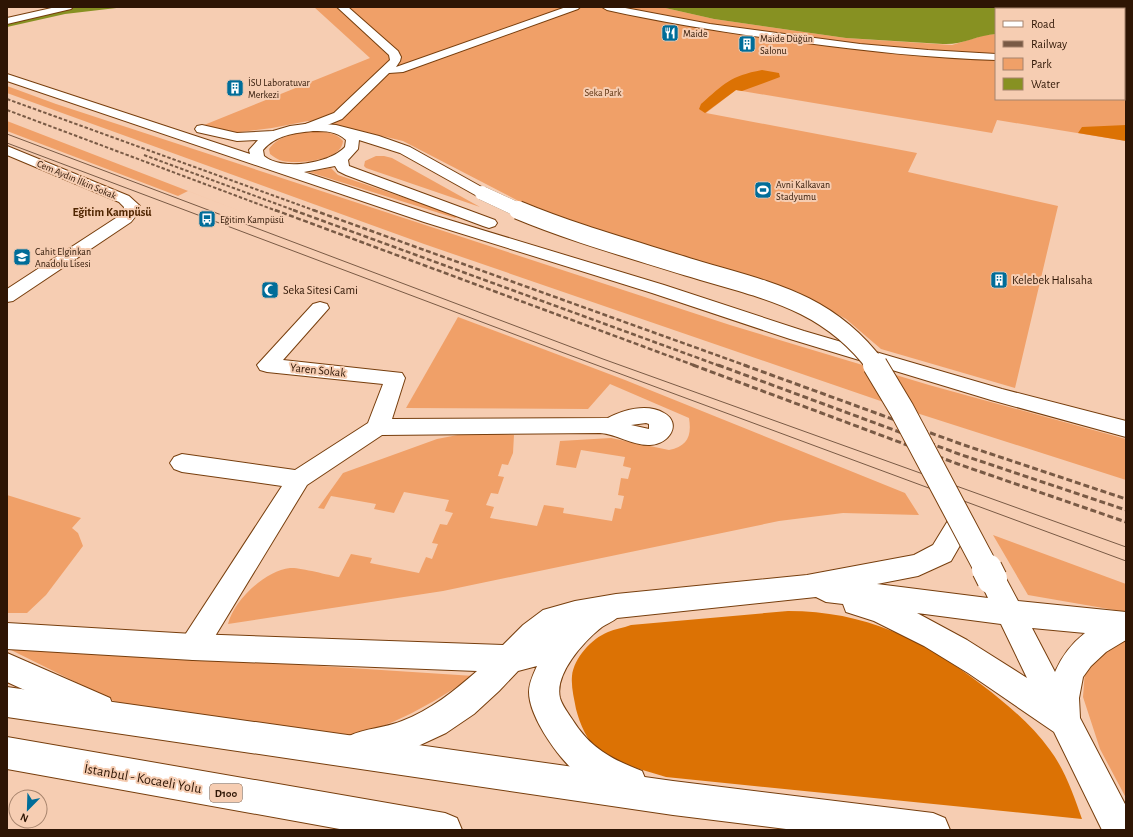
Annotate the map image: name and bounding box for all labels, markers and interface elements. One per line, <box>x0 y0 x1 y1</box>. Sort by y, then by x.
legend <box>995 8 1125 100</box>
text: Road <box>1031 18 1055 30</box>
restaurant icon: Maide <box>660 23 680 43</box>
place label: Maide <box>683 29 708 39</box>
building icon: Maide Düğün Salonu <box>737 34 757 54</box>
place label: Maide Düğün Salonu <box>760 34 813 56</box>
text: Railway <box>1031 38 1067 51</box>
text: Park <box>1031 58 1052 70</box>
place label: İSU Laboratuvar Merkezi <box>248 77 311 100</box>
building icon: İSU Laboratuvar Merkezi <box>225 78 245 98</box>
text: Water <box>1031 78 1060 90</box>
park label: Seka Park <box>584 88 622 98</box>
street label: Cem Aydın İlkin Sokak <box>35 158 119 201</box>
sports icon: Avni Kalkavan Stadyumu <box>753 180 773 200</box>
place label: Avni Kalkavan Stadyumu <box>776 180 830 202</box>
district label: Eğitim Kampüsü <box>72 206 152 218</box>
bus stop icon: Eğitim Kampüsü <box>197 209 217 229</box>
place label: Eğitim Kampüsü <box>220 215 284 225</box>
school or university icon: Cahit Elginkan Anadolu Lisesi <box>12 247 32 267</box>
place label: Cahit Elginkan Anadolu Lisesi <box>35 247 91 269</box>
building icon: Kelebek Halısaha <box>989 270 1009 290</box>
place label: Kelebek Halısaha <box>1012 274 1093 286</box>
mosque icon: Seka Sitesi Cami <box>260 280 280 300</box>
place label: Seka Sitesi Cami <box>283 284 358 296</box>
street label: Yaren Sokak <box>289 361 347 379</box>
street label: İstanbul - Kocaeli Yolu <box>83 759 203 796</box>
road number: D100 <box>210 784 242 802</box>
north arrow <box>8 789 48 829</box>
text: N <box>19 811 30 824</box>

